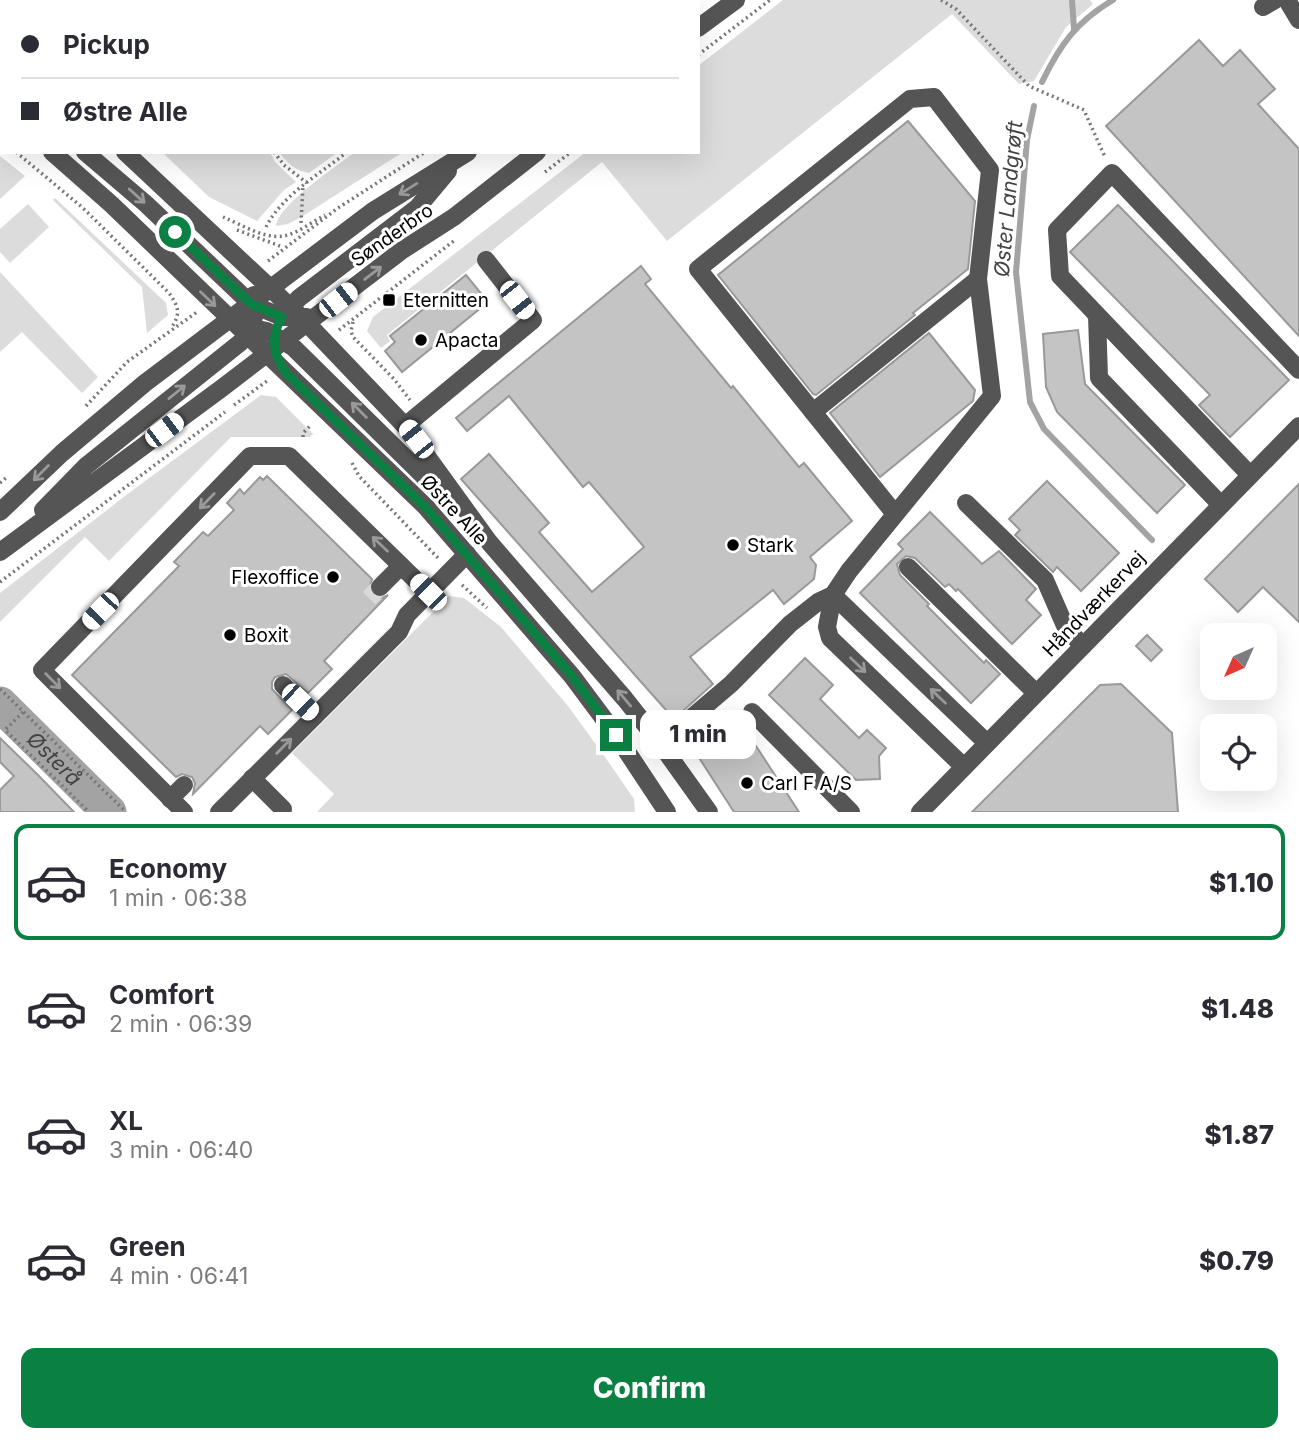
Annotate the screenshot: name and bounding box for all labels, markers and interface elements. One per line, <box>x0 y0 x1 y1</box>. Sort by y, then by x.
text: Pickup <box>63 29 150 60</box>
text: Østre Alle <box>63 96 188 127</box>
water label: Øster Landgrøft <box>989 119 1027 278</box>
one-way arrow <box>399 183 419 197</box>
one-way arrow <box>128 188 146 204</box>
street label: Sønderbro <box>347 198 437 272</box>
route start <box>159 216 191 248</box>
one-way arrow <box>363 266 381 281</box>
car <box>496 277 539 323</box>
car <box>315 279 362 321</box>
place label: Eternitten <box>403 289 489 312</box>
one-way arrow <box>199 290 216 307</box>
marker: Eternitten <box>381 292 397 308</box>
place label: Apacta <box>435 329 498 352</box>
marker: Apacta <box>413 332 429 348</box>
one-way arrow <box>167 384 185 400</box>
one-way arrow <box>350 402 367 419</box>
car <box>141 409 188 451</box>
car <box>395 416 438 462</box>
one-way arrow <box>33 464 50 481</box>
street label: Østre Alle <box>416 470 492 550</box>
one-way arrow <box>199 492 216 509</box>
place label: Stark <box>747 534 795 557</box>
one-way arrow <box>372 536 389 553</box>
marker: Stark <box>725 537 741 553</box>
street label: Håndværkervej <box>1038 546 1150 662</box>
place label: Flexoffice <box>231 566 319 589</box>
marker: Flexoffice <box>325 569 341 585</box>
car <box>406 570 451 614</box>
car <box>78 589 123 633</box>
north arrow <box>1200 623 1278 700</box>
map controls <box>1200 623 1277 791</box>
place label: Boxit <box>244 624 289 647</box>
marker: Boxit <box>222 627 238 643</box>
one-way arrow <box>849 656 866 673</box>
one-way arrow <box>45 673 62 690</box>
car <box>278 680 323 724</box>
one-way arrow <box>929 688 946 705</box>
one-way arrow <box>616 690 632 708</box>
callout: 1 min <box>640 710 756 760</box>
button: locate <box>1200 714 1277 791</box>
route end <box>600 719 632 751</box>
text: 1 min <box>669 720 727 748</box>
water label: Østerå <box>22 726 87 791</box>
one-way arrow <box>275 738 292 755</box>
place label: Carl F A/S <box>761 772 852 795</box>
marker: Carl F A/S <box>739 775 755 791</box>
icon: car <box>25 851 88 914</box>
text: Economy <box>109 853 227 884</box>
text: $1.10 <box>1209 867 1274 898</box>
text: 1 min · 06:38 <box>109 884 248 912</box>
icon: car <box>25 977 88 1040</box>
text: Comfort <box>109 979 214 1010</box>
text: $1.48 <box>1201 993 1274 1024</box>
text: 2 min · 06:39 <box>109 1010 252 1038</box>
icon: car <box>25 1103 88 1166</box>
text: XL <box>109 1105 143 1136</box>
text: $1.87 <box>1204 1119 1274 1150</box>
text: 3 min · 06:40 <box>109 1136 253 1164</box>
icon: car <box>25 1229 88 1292</box>
text: Green <box>109 1231 186 1262</box>
text: $0.79 <box>1199 1245 1274 1276</box>
text: 4 min · 06:41 <box>109 1262 248 1290</box>
button: Confirm <box>21 1348 1278 1428</box>

